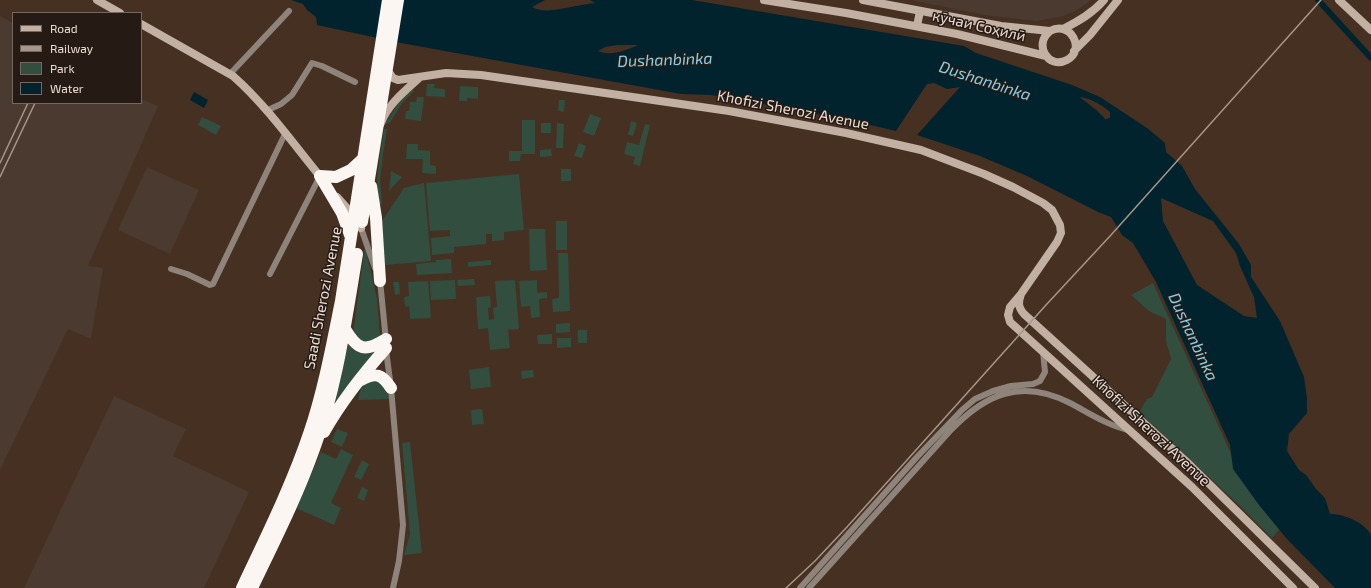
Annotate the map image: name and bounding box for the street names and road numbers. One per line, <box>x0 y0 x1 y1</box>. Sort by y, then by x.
street label: кӯчаи Соҳилӣ <box>931 7 1027 45</box>
street label: Khofizi Sherozi Avenue <box>716 86 870 134</box>
street label: Saadi Sherozi Avenue <box>300 225 346 371</box>
street label: Khofizi Sherozi Avenue <box>1088 372 1214 490</box>

